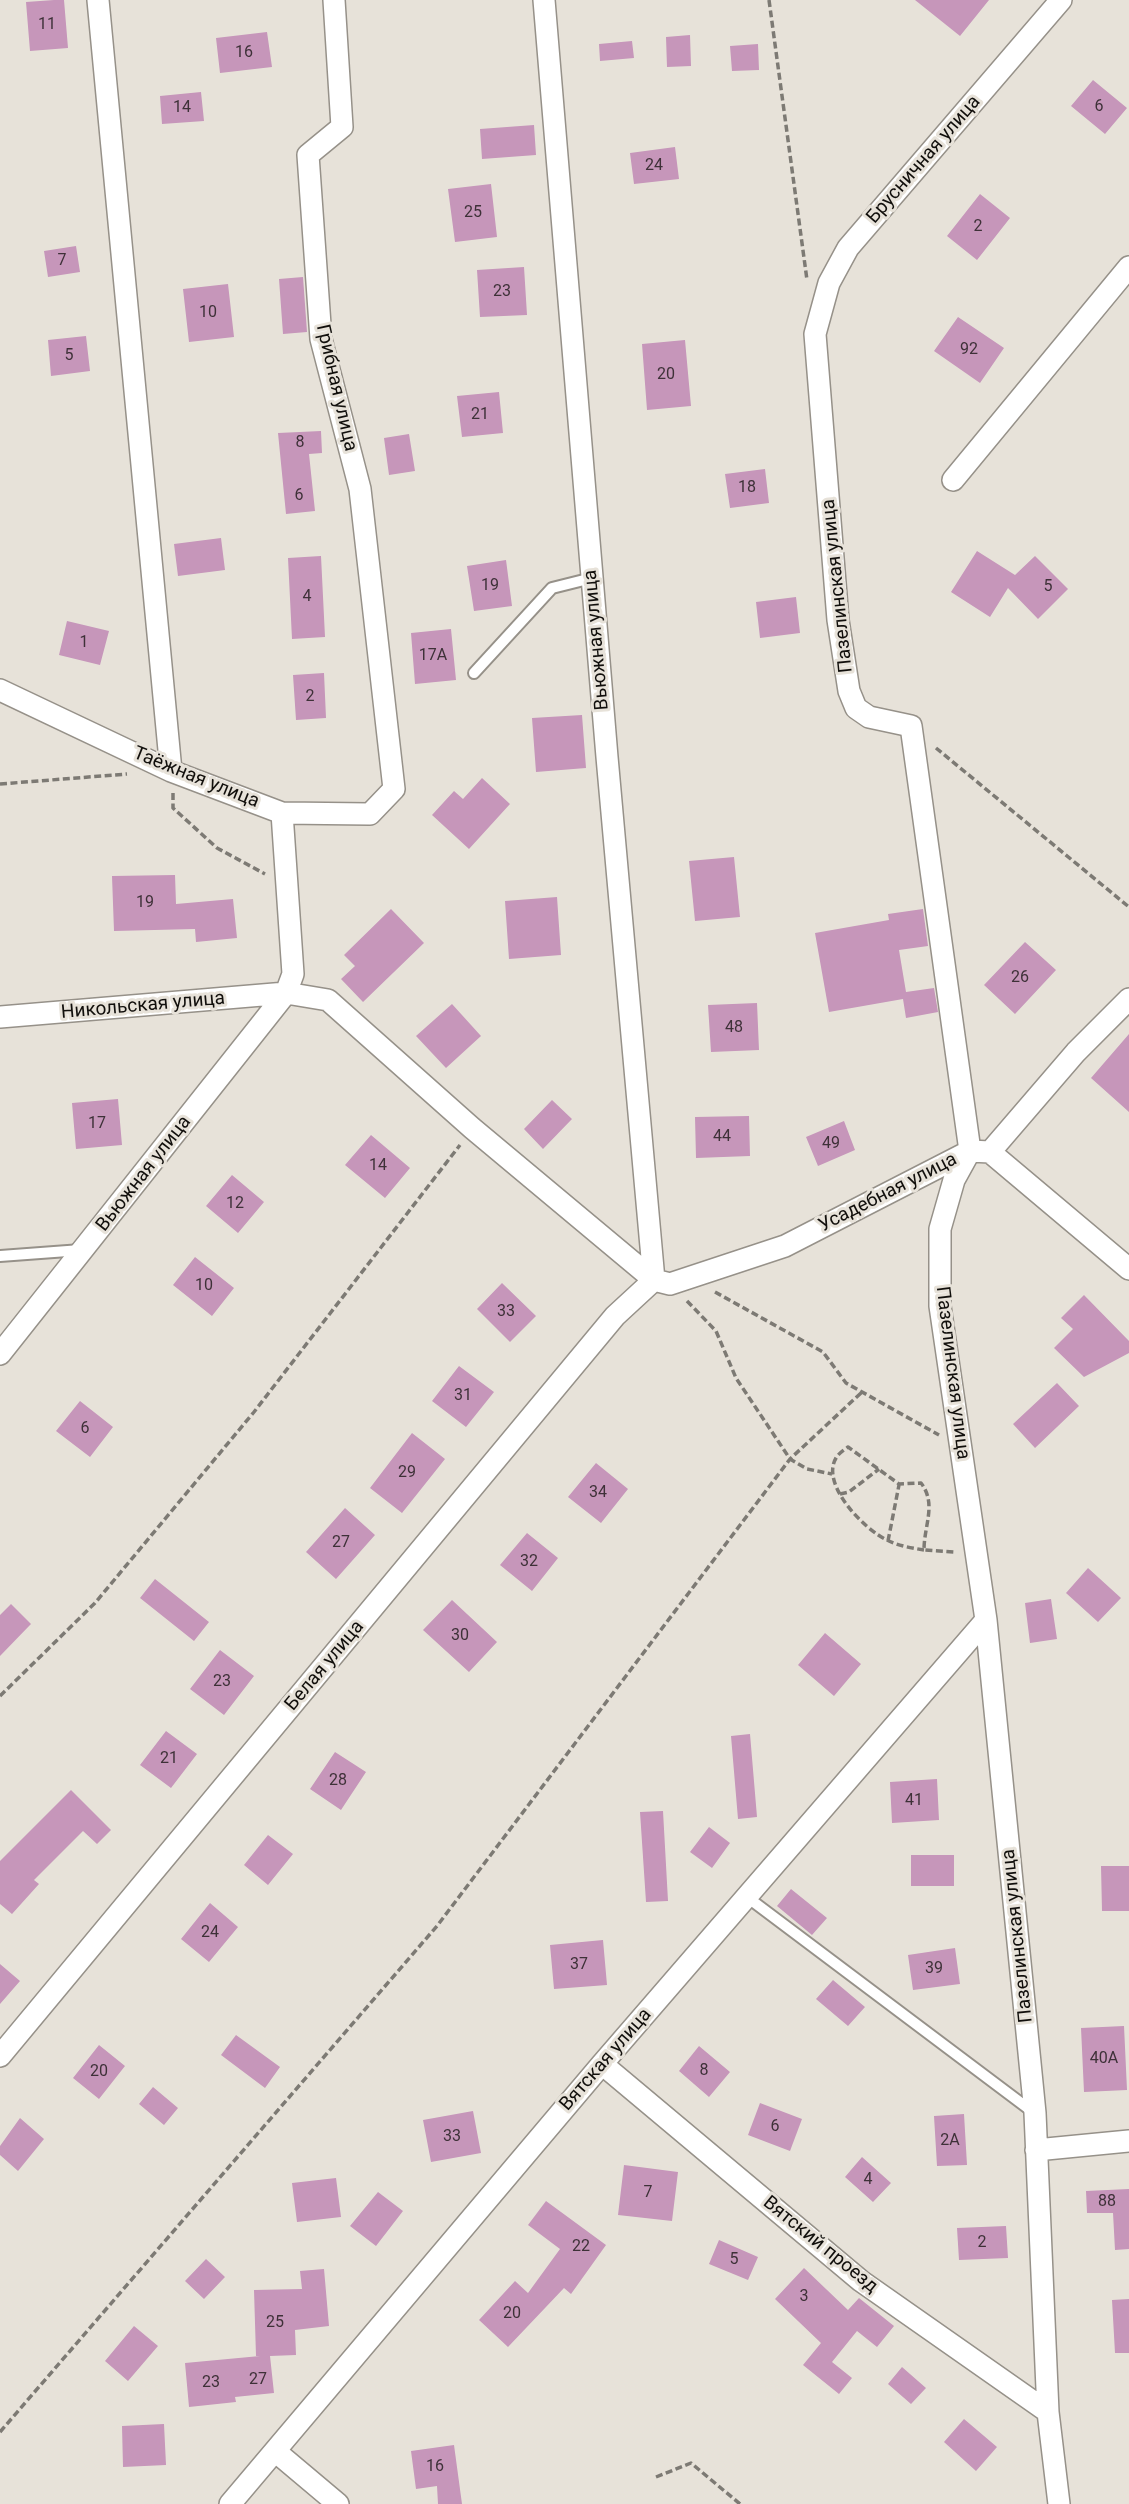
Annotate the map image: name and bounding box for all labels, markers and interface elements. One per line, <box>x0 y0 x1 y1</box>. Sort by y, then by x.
house number: 11 <box>38 15 56 35</box>
house number: 16 <box>235 43 253 63</box>
street label: Брусничная улица <box>862 91 986 229</box>
house number: 6 <box>1095 97 1103 117</box>
house number: 14 <box>173 98 191 118</box>
house number: 24 <box>645 156 663 176</box>
house number: 25 <box>464 203 482 223</box>
house number: 2 <box>974 217 982 237</box>
house number: 7 <box>58 251 66 271</box>
house number: 23 <box>493 282 511 302</box>
house number: 10 <box>199 303 217 323</box>
street label: Грибная улица <box>310 322 362 454</box>
house number: 92 <box>960 340 978 360</box>
house number: 5 <box>65 346 73 366</box>
house number: 20 <box>657 365 675 385</box>
house number: 21 <box>471 405 489 425</box>
house number: 8 <box>296 433 304 453</box>
house number: 18 <box>738 478 756 498</box>
house number: 6 <box>295 486 303 506</box>
street label: Пазелинская улица <box>818 498 858 674</box>
street label: Вьюжная улица <box>580 569 614 711</box>
house number: 19 <box>481 576 499 596</box>
house number: 5 <box>1044 577 1052 597</box>
house number: 4 <box>303 587 311 607</box>
house number: 1 <box>80 633 88 653</box>
house number: 17А <box>419 646 447 666</box>
house number: 2 <box>306 687 314 707</box>
street label: Таёжная улица <box>130 742 262 814</box>
house number: 19 <box>136 893 154 913</box>
house number: 26 <box>1011 968 1029 988</box>
street label: Никольская улица <box>60 987 226 1025</box>
house number: 48 <box>725 1018 743 1038</box>
street label: Вьюжная улица <box>92 1112 196 1236</box>
house number: 17 <box>88 1114 106 1134</box>
house number: 44 <box>713 1127 731 1147</box>
house number: 49 <box>822 1134 840 1154</box>
street label: Усадебная улица <box>815 1148 961 1238</box>
house number: 14 <box>369 1156 387 1176</box>
house number: 12 <box>226 1194 244 1214</box>
house number: 10 <box>195 1276 213 1296</box>
street label: Пазелинская улица <box>930 1285 974 1461</box>
house number: 33 <box>497 1302 515 1322</box>
house number: 31 <box>454 1386 472 1406</box>
house number: 6 <box>81 1419 89 1439</box>
house number: 29 <box>398 1463 416 1483</box>
house number: 34 <box>589 1483 607 1503</box>
house number: 27 <box>332 1533 350 1553</box>
house number: 32 <box>520 1552 538 1572</box>
street label: Белая улица <box>281 1616 369 1716</box>
house number: 30 <box>451 1626 469 1646</box>
house number: 23 <box>213 1672 231 1692</box>
house number: 21 <box>160 1749 178 1769</box>
house number: 28 <box>329 1771 347 1791</box>
house number: 41 <box>905 1791 923 1811</box>
street label: Пазелинская улица <box>998 1848 1038 2024</box>
house number: 24 <box>201 1923 219 1943</box>
house number: 37 <box>570 1955 588 1975</box>
house number: 39 <box>925 1959 943 1979</box>
street label: Вятская улица <box>555 2004 657 2116</box>
house number: 40А <box>1090 2049 1118 2069</box>
house number: 8 <box>700 2061 708 2081</box>
house number: 20 <box>90 2062 108 2082</box>
house number: 6 <box>771 2117 779 2137</box>
house number: 33 <box>443 2127 461 2147</box>
house number: 2А <box>940 2131 960 2151</box>
house number: 4 <box>864 2170 872 2190</box>
house number: 7 <box>644 2183 652 2203</box>
street label: Вятский проезд <box>758 2192 882 2298</box>
house number: 88 <box>1098 2192 1116 2212</box>
house number: 2 <box>978 2233 986 2253</box>
house number: 22 <box>572 2237 590 2257</box>
house number: 5 <box>730 2250 738 2270</box>
house number: 3 <box>800 2287 808 2307</box>
house number: 20 <box>503 2304 521 2324</box>
house number: 25 <box>266 2313 284 2333</box>
house number: 27 <box>249 2370 267 2390</box>
house number: 23 <box>202 2373 220 2393</box>
house number: 16 <box>426 2457 444 2477</box>

